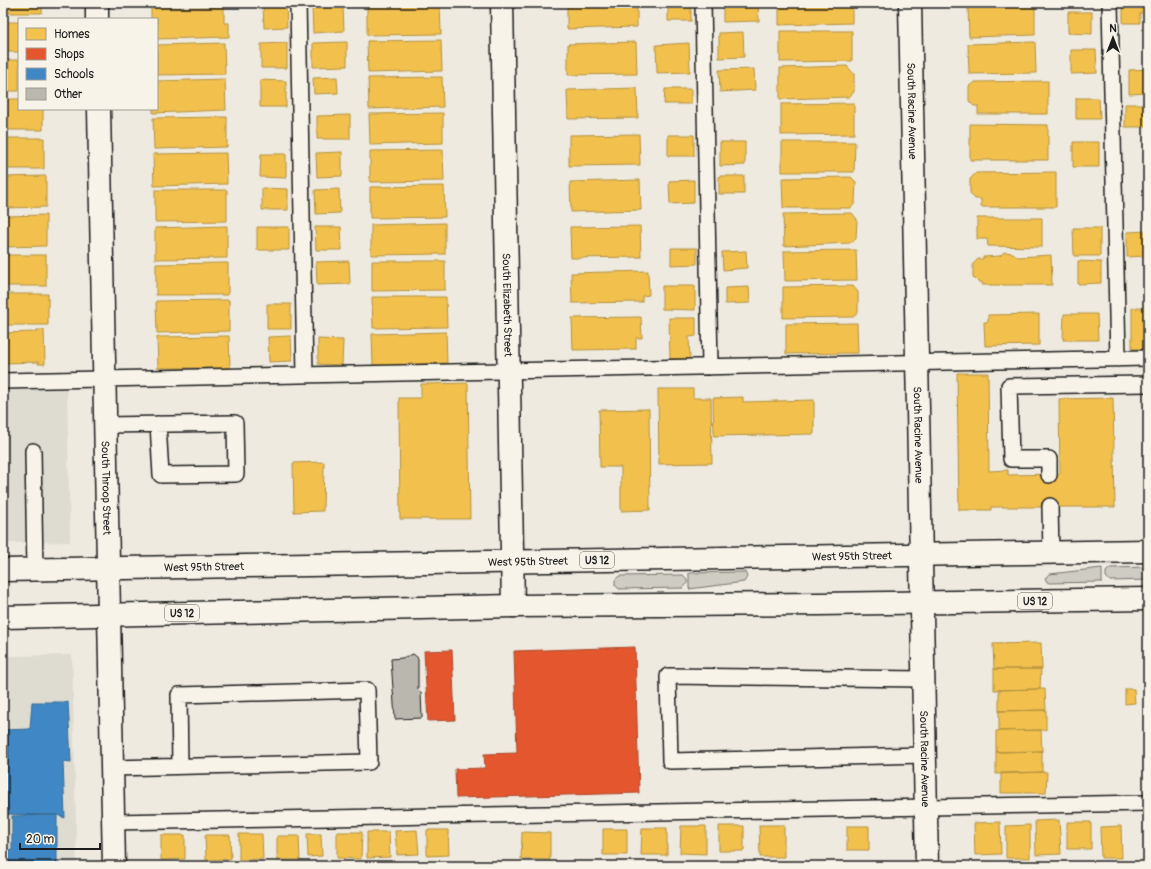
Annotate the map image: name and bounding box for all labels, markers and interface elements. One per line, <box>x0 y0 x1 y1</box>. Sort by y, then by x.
legend <box>18 18 158 110</box>
north arrow <box>1093 18 1133 58</box>
text: N <box>1109 22 1117 35</box>
text: Homes <box>54 27 90 42</box>
text: Shops <box>54 47 85 62</box>
street label: South Racine Avenue <box>904 62 919 160</box>
text: Schools <box>54 67 94 82</box>
text: Other <box>54 87 83 102</box>
street label: South Elizabeth Street <box>500 253 514 358</box>
street label: South Racine Avenue <box>911 386 925 484</box>
street label: South Throop Street <box>99 441 113 536</box>
street label: West 95th Street <box>812 549 893 564</box>
road number: US 12 <box>580 552 614 568</box>
street label: West 95th Street <box>488 555 569 569</box>
street label: West 95th Street <box>164 560 245 574</box>
road number: US 12 <box>1018 593 1052 609</box>
road number: US 12 <box>165 605 199 621</box>
street label: South Racine Avenue <box>917 710 932 808</box>
scale bar <box>20 825 100 851</box>
text: 20 m <box>26 832 55 847</box>

